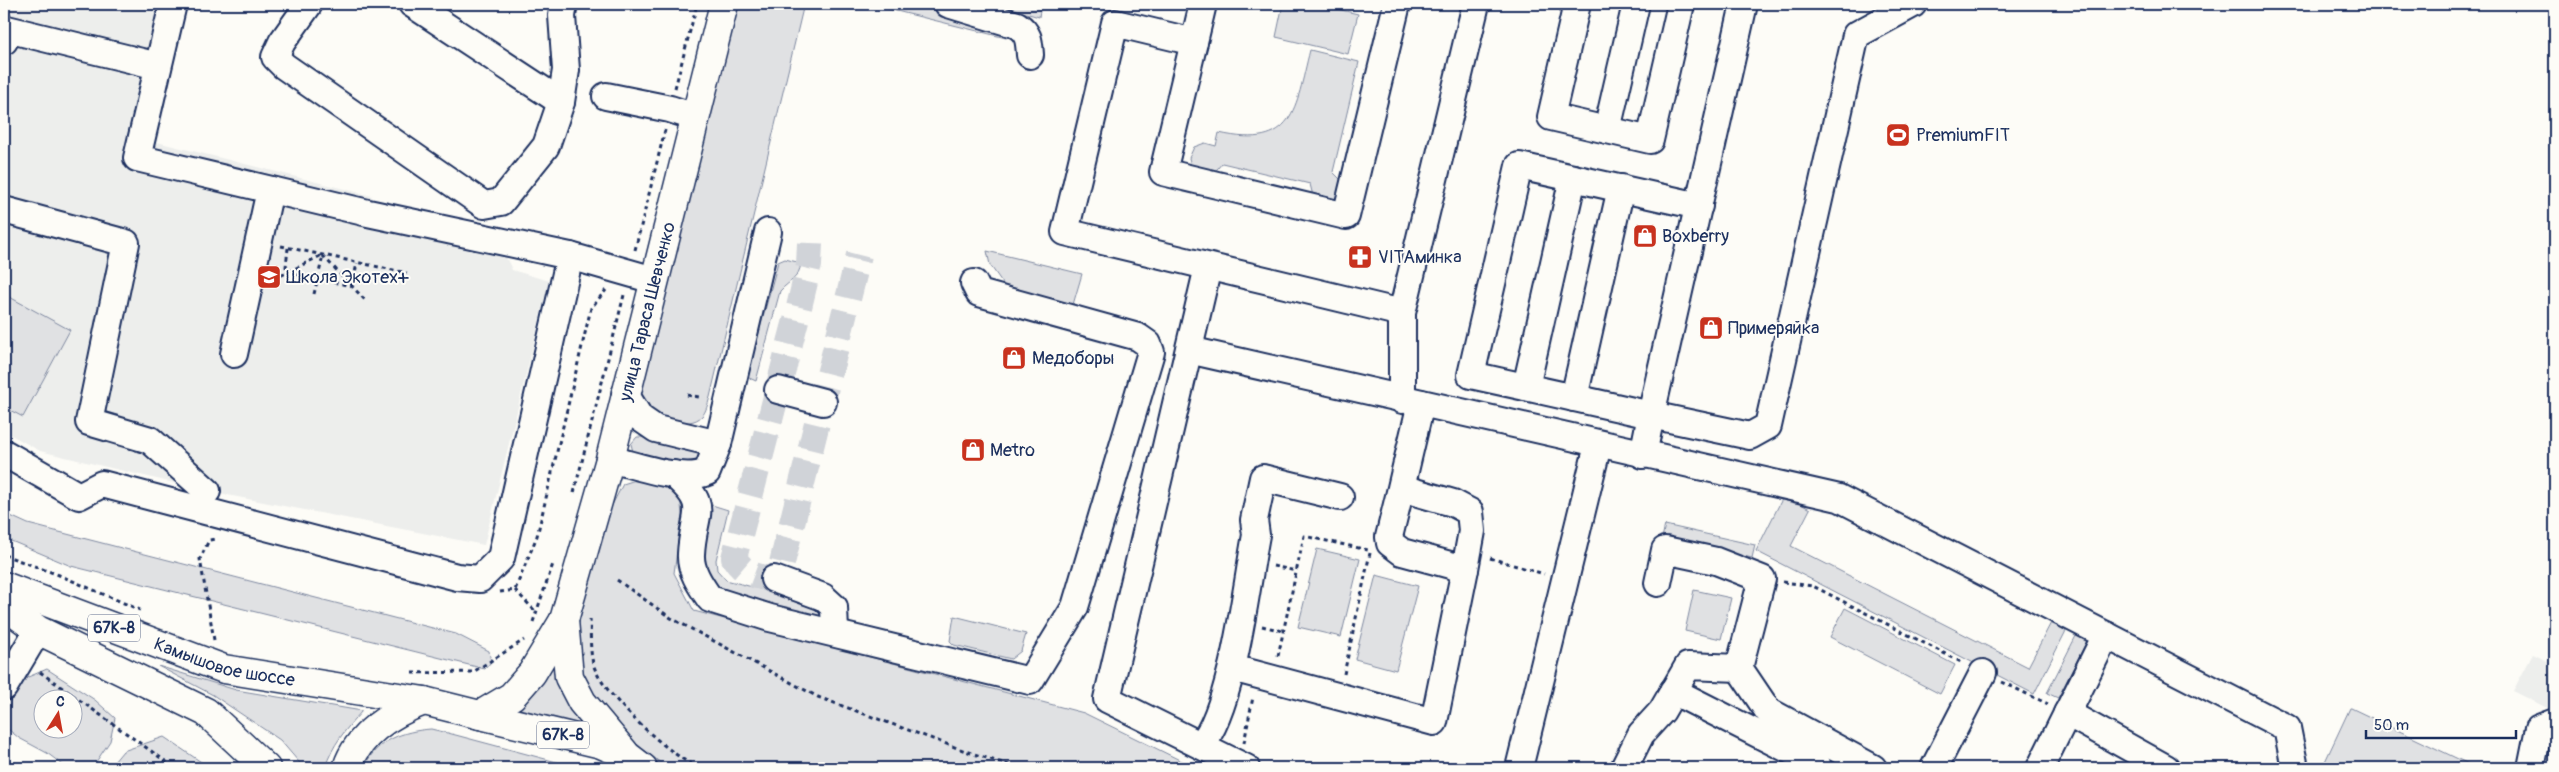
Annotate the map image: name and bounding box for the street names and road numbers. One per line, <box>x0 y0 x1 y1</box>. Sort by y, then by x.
street label: улица Тараса Шевченко <box>613 219 681 405</box>
road number: 67К-8 <box>88 614 140 641</box>
street label: Камышовое шоссе <box>151 632 297 692</box>
road number: 67К-8 <box>537 722 589 748</box>

